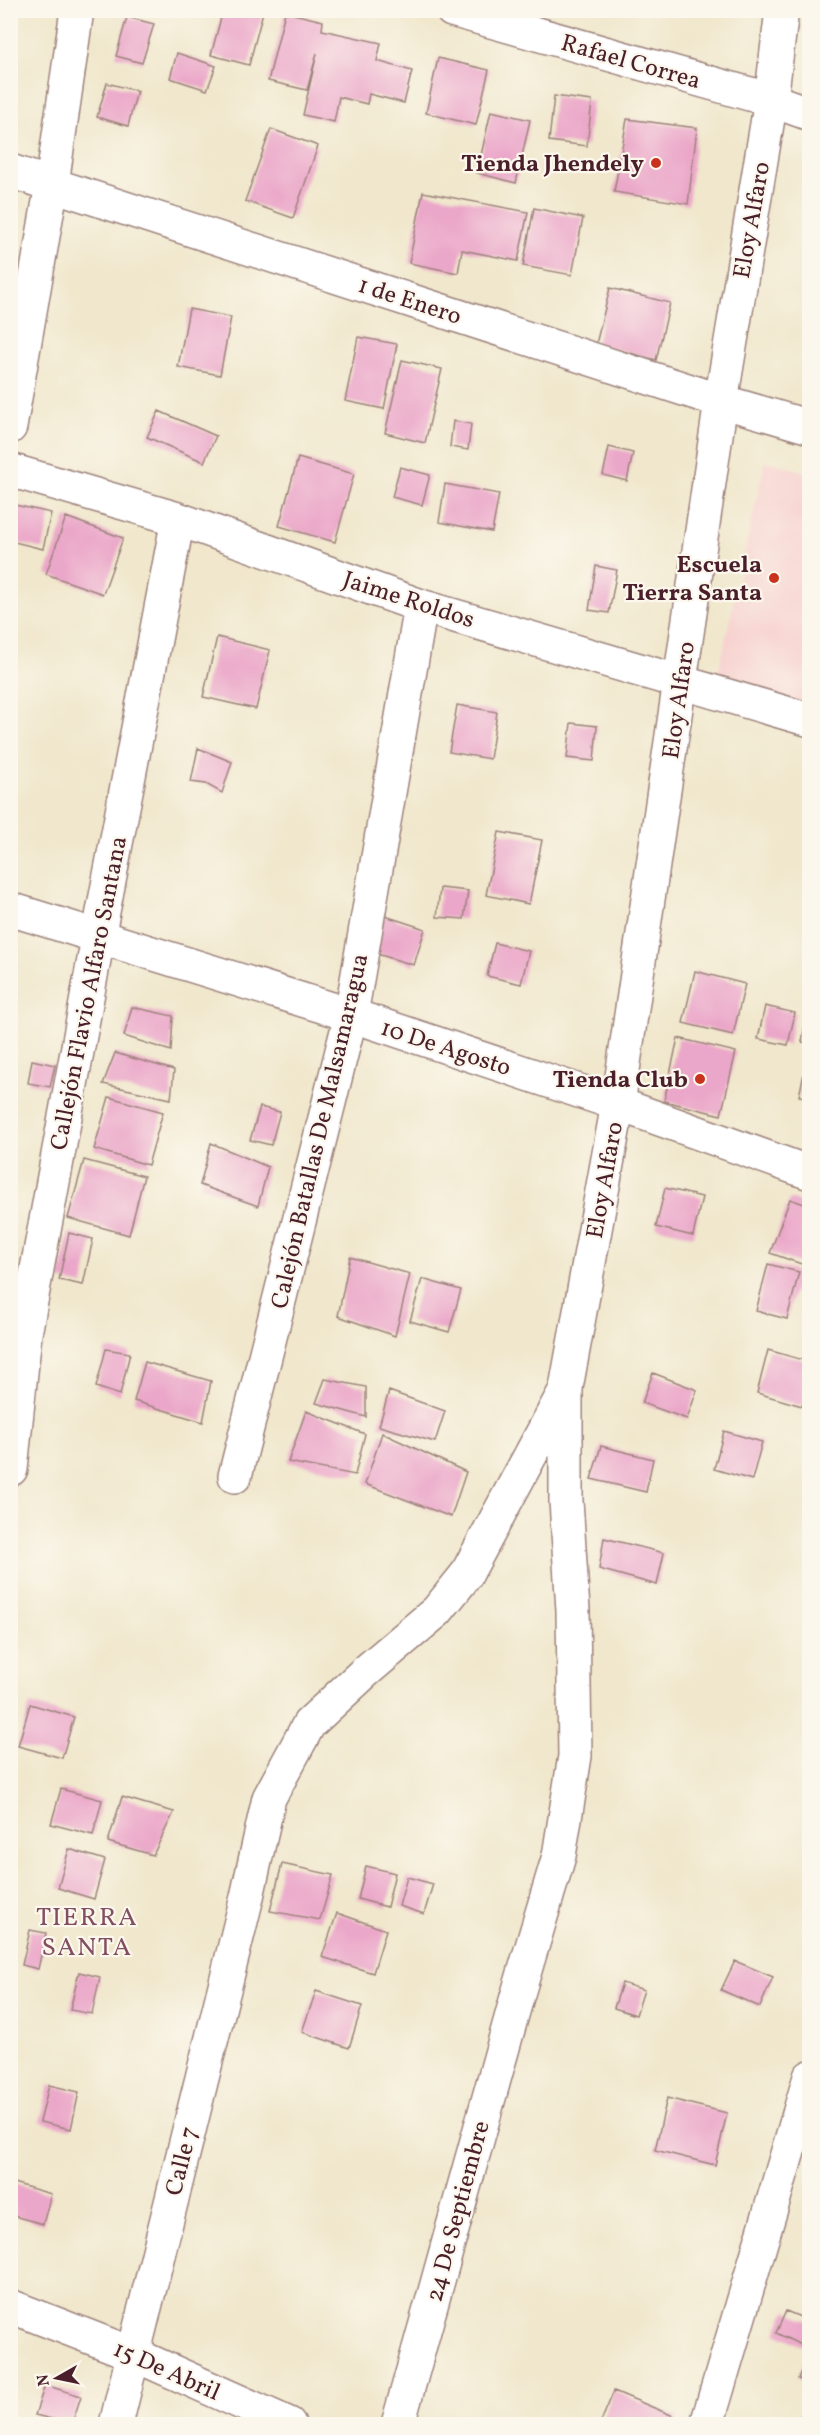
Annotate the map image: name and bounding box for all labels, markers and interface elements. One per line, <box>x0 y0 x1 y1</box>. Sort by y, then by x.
street label: Rafael Correa <box>557 27 704 99</box>
place label: Tienda Jhendely <box>461 148 645 182</box>
marker: Tienda Jhendely <box>649 156 663 170</box>
street label: Eloy Alfaro <box>726 159 780 282</box>
street label: 1 de Enero <box>353 269 465 335</box>
place label: Escuela Tierra Santa <box>622 549 762 611</box>
street label: Jaime Roldos <box>338 564 479 638</box>
marker: Escuela Tierra Santa <box>767 571 781 585</box>
street label: Eloy Alfaro <box>655 639 705 761</box>
street label: Callejón Flavio Alfaro Santana <box>43 833 137 1153</box>
street label: Calejón Batallas De Malsamaragua <box>263 951 378 1312</box>
street label: 10 De Agosto <box>376 1012 515 1086</box>
place label: Tienda Club <box>553 1064 688 1098</box>
marker: Tienda Club <box>693 1072 707 1086</box>
street label: Eloy Alfaro <box>579 1119 633 1242</box>
district label: TIERRA SANTA <box>36 1900 138 1966</box>
street label: 24 De Septiembre <box>418 2117 499 2306</box>
street label: Calle 7 <box>158 2124 208 2199</box>
street label: 15 De Abril <box>107 2333 225 2411</box>
north arrow <box>27 2348 87 2408</box>
text: N <box>32 2372 56 2387</box>

